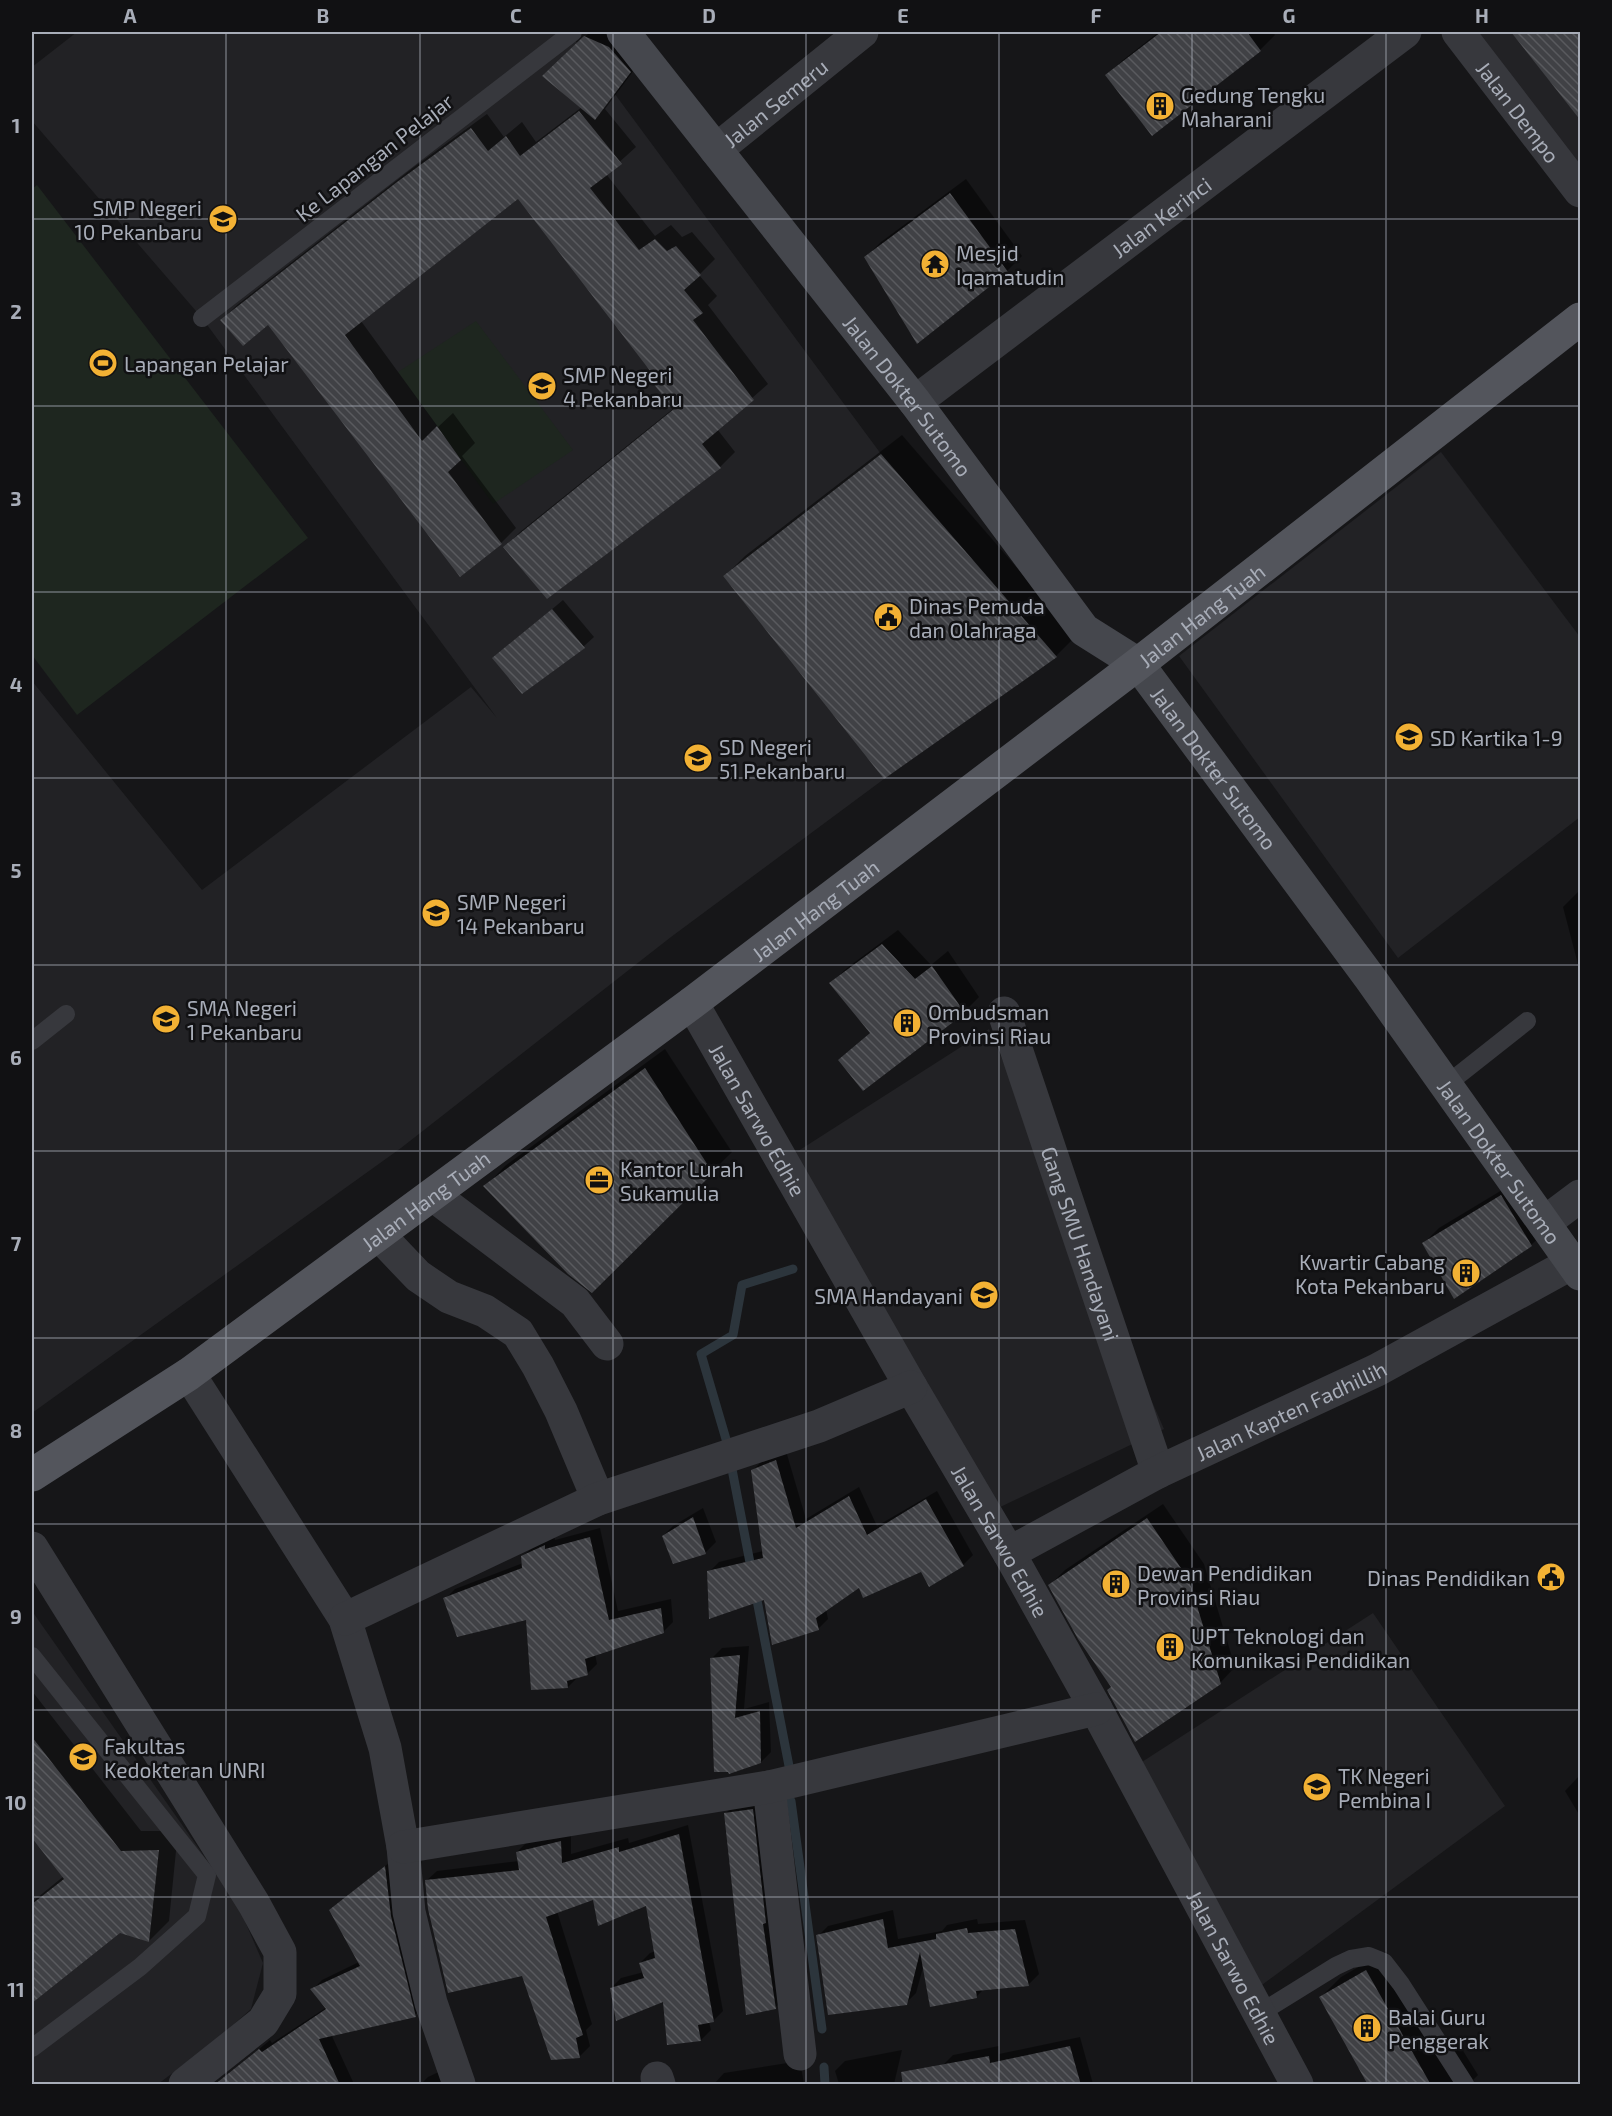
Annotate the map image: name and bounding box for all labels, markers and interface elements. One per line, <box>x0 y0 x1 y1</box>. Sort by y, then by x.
text: A <box>123 3 137 27</box>
text: B <box>317 3 329 27</box>
text: C <box>510 3 522 27</box>
text: D <box>702 3 716 27</box>
text: E <box>897 3 909 27</box>
text: F <box>1090 3 1102 27</box>
text: G <box>1283 3 1295 27</box>
text: H <box>1475 3 1489 27</box>
street label: Jalan Semeru <box>718 53 832 152</box>
street label: Jalan Dempo <box>1472 56 1566 167</box>
place label: Gedung Tengku Maharani <box>1181 82 1325 131</box>
street label: Ke Lapangan Pelajar <box>290 87 459 227</box>
building icon: Gedung Tengku Maharani <box>1144 90 1176 122</box>
text: 1 <box>12 113 20 137</box>
street label: Jalan Kerinci <box>1106 171 1215 262</box>
place label: SMP Negeri 10 Pekanbaru <box>74 195 202 244</box>
school or university icon: SMP Negeri 10 Pekanbaru <box>207 203 239 235</box>
place label: Mesjid Iqamatudin <box>956 240 1064 289</box>
temple icon: Mesjid Iqamatudin <box>919 248 951 280</box>
text: 2 <box>10 299 22 323</box>
street label: Jalan Dokter Sutomo <box>839 310 978 481</box>
sports icon: Lapangan Pelajar <box>87 347 119 379</box>
place label: Lapangan Pelajar <box>124 351 289 377</box>
place label: SMP Negeri 4 Pekanbaru <box>563 362 682 411</box>
school or university icon: SMP Negeri 4 Pekanbaru <box>526 370 558 402</box>
text: 3 <box>10 486 22 510</box>
street label: Jalan Hang Tuah <box>1133 558 1269 672</box>
place label: Dinas Pemuda dan Olahraga <box>909 593 1045 642</box>
public building icon: Dinas Pemuda dan Olahraga <box>872 601 904 633</box>
text: 4 <box>10 672 23 696</box>
street label: Jalan Dokter Sutomo <box>1146 682 1283 854</box>
school or university icon: SD Kartika 1-9 <box>1393 721 1425 753</box>
place label: SD Kartika 1-9 <box>1430 725 1563 750</box>
place label: SD Negeri 51 Pekanbaru <box>719 734 845 783</box>
school or university icon: SD Negeri 51 Pekanbaru <box>682 742 714 774</box>
street label: Jalan Hang Tuah <box>746 853 883 966</box>
text: 5 <box>10 858 22 882</box>
place label: SMP Negeri 14 Pekanbaru <box>457 889 585 938</box>
school or university icon: SMP Negeri 14 Pekanbaru <box>420 897 452 929</box>
place label: SMA Negeri 1 Pekanbaru <box>187 995 302 1044</box>
place label: Ombudsman Provinsi Riau <box>928 999 1051 1048</box>
school or university icon: SMA Negeri 1 Pekanbaru <box>150 1003 182 1035</box>
building icon: Ombudsman Provinsi Riau <box>891 1007 923 1039</box>
street label: Jalan Sarwo Edhie <box>705 1039 812 1200</box>
text: 6 <box>10 1045 22 1069</box>
street label: Jalan Dokter Sutomo <box>1433 1074 1567 1248</box>
street label: Gang SMU Handayani <box>1037 1143 1126 1344</box>
street label: Jalan Hang Tuah <box>356 1144 494 1255</box>
place label: Kantor Lurah Sukamulia <box>620 1156 744 1205</box>
office icon: Kantor Lurah Sukamulia <box>583 1164 615 1196</box>
text: 7 <box>11 1231 22 1255</box>
place label: Kwartir Cabang Kota Pekanbaru <box>1295 1249 1445 1298</box>
building icon: Kwartir Cabang Kota Pekanbaru <box>1450 1257 1482 1289</box>
school or university icon: SMA Handayani <box>968 1279 1000 1311</box>
place label: SMA Handayani <box>814 1283 963 1308</box>
street label: Jalan Kapten Fadhillih <box>1191 1355 1390 1465</box>
text: 8 <box>10 1418 22 1442</box>
street label: Jalan Sarwo Edhie <box>947 1460 1054 1621</box>
place label: Dewan Pendidikan Provinsi Riau <box>1137 1560 1313 1609</box>
public building icon: Dinas Pendidikan <box>1535 1561 1567 1593</box>
place label: Dinas Pendidikan <box>1367 1565 1530 1590</box>
building icon: Dewan Pendidikan Provinsi Riau <box>1100 1568 1132 1600</box>
text: 9 <box>10 1604 22 1628</box>
place label: UPT Teknologi dan Komunikasi Pendidikan <box>1191 1623 1410 1672</box>
building icon: UPT Teknologi dan Komunikasi Pendidikan <box>1154 1631 1186 1663</box>
place label: Fakultas Kedokteran UNRI <box>104 1733 265 1782</box>
school or university icon: Fakultas Kedokteran UNRI <box>67 1741 99 1773</box>
place label: TK Negeri Pembina I <box>1338 1763 1431 1812</box>
school or university icon: TK Negeri Pembina I <box>1301 1771 1333 1803</box>
text: 10 <box>5 1790 27 1814</box>
street label: Jalan Sarwo Edhie <box>1183 1885 1286 2048</box>
text: 11 <box>7 1977 25 2001</box>
place label: Balai Guru Penggerak <box>1388 2004 1489 2053</box>
building icon: Balai Guru Penggerak <box>1351 2012 1383 2044</box>

